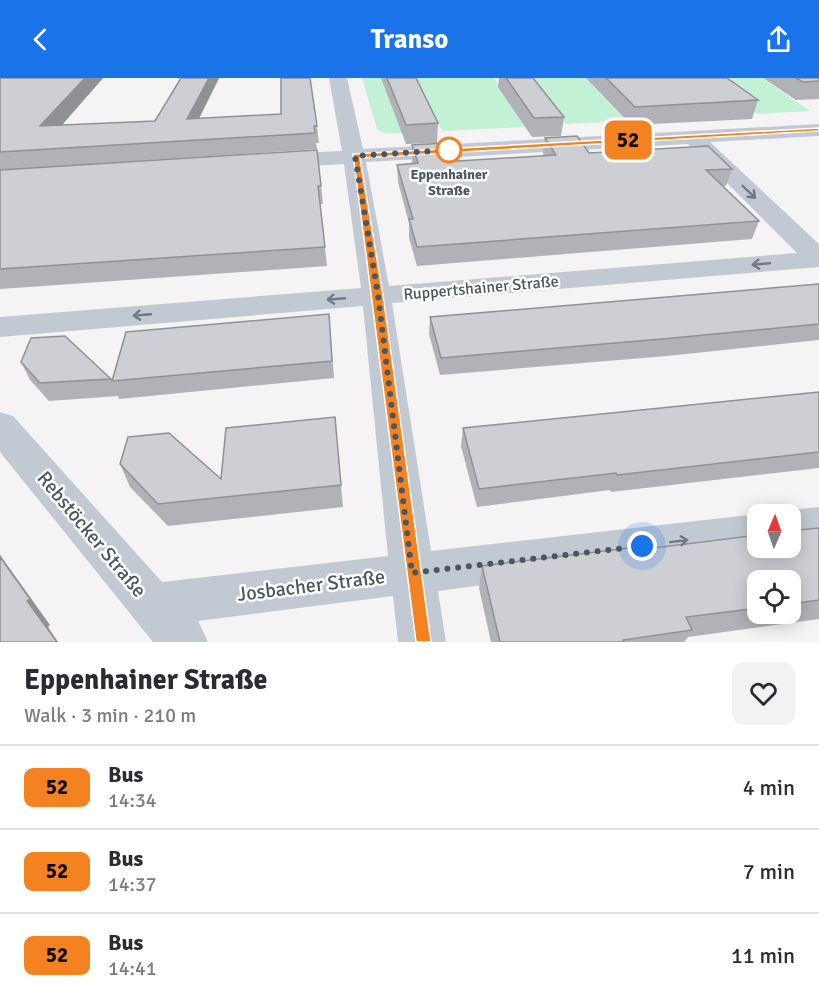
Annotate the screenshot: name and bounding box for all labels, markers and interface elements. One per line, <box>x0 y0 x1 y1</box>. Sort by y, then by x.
icon: back <box>24 23 57 56</box>
text: Transo <box>371 23 448 56</box>
icon: share <box>762 23 795 56</box>
line badge: 52 <box>601 120 655 160</box>
text: 52 <box>617 127 639 153</box>
marker: Eppenhainer Straße <box>436 137 462 163</box>
place label: Eppenhainer Straße <box>411 166 488 199</box>
one-way arrow <box>741 185 756 199</box>
one-way arrow <box>751 259 771 270</box>
street label: Ruppertshainer Straße <box>403 271 559 305</box>
one-way arrow <box>327 294 347 305</box>
one-way arrow <box>132 310 152 321</box>
street label: Rebstöcker Straße <box>32 466 152 603</box>
north arrow <box>747 504 801 558</box>
map controls <box>747 504 801 624</box>
your location <box>627 531 657 561</box>
one-way arrow <box>668 536 688 547</box>
street label: Josbacher Straße <box>236 564 386 607</box>
button: locate <box>747 570 801 624</box>
button: heart <box>732 662 795 725</box>
text: Eppenhainer Straße <box>24 663 268 697</box>
text: Walk · 3 min · 210 m <box>24 703 196 728</box>
text: Bus <box>108 761 143 788</box>
text: 52 <box>46 774 68 800</box>
text: 4 min <box>743 774 795 801</box>
text: 14:34 <box>108 788 157 813</box>
text: Bus <box>108 845 143 872</box>
text: 52 <box>46 858 68 884</box>
text: 7 min <box>743 858 795 885</box>
text: 14:37 <box>108 872 157 897</box>
text: Bus <box>108 929 143 956</box>
text: 52 <box>46 942 68 968</box>
text: 11 min <box>731 942 795 969</box>
text: 14:41 <box>108 956 157 981</box>

